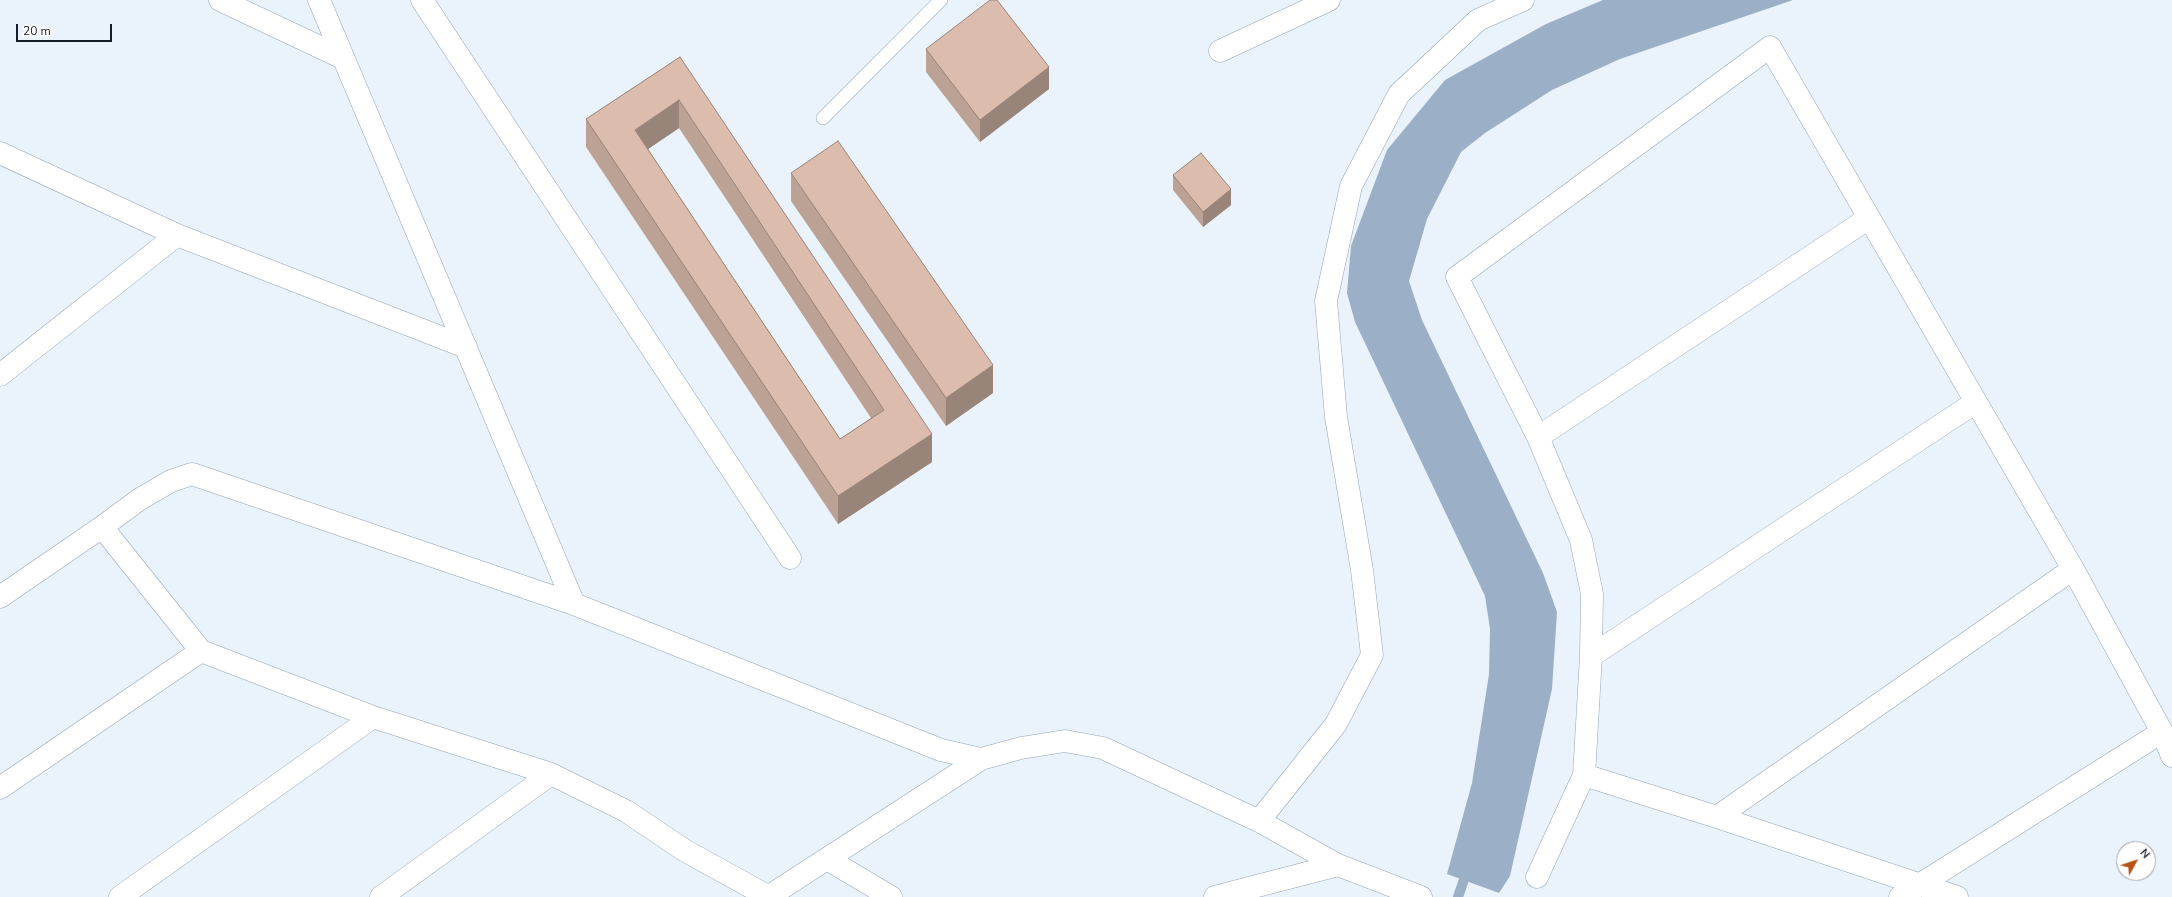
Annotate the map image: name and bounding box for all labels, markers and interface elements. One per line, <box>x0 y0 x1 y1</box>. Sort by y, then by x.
scale bar <box>18 16 114 42</box>
text: 20 m <box>23 23 51 39</box>
north arrow <box>2116 841 2156 881</box>
text: N <box>2136 846 2153 862</box>

